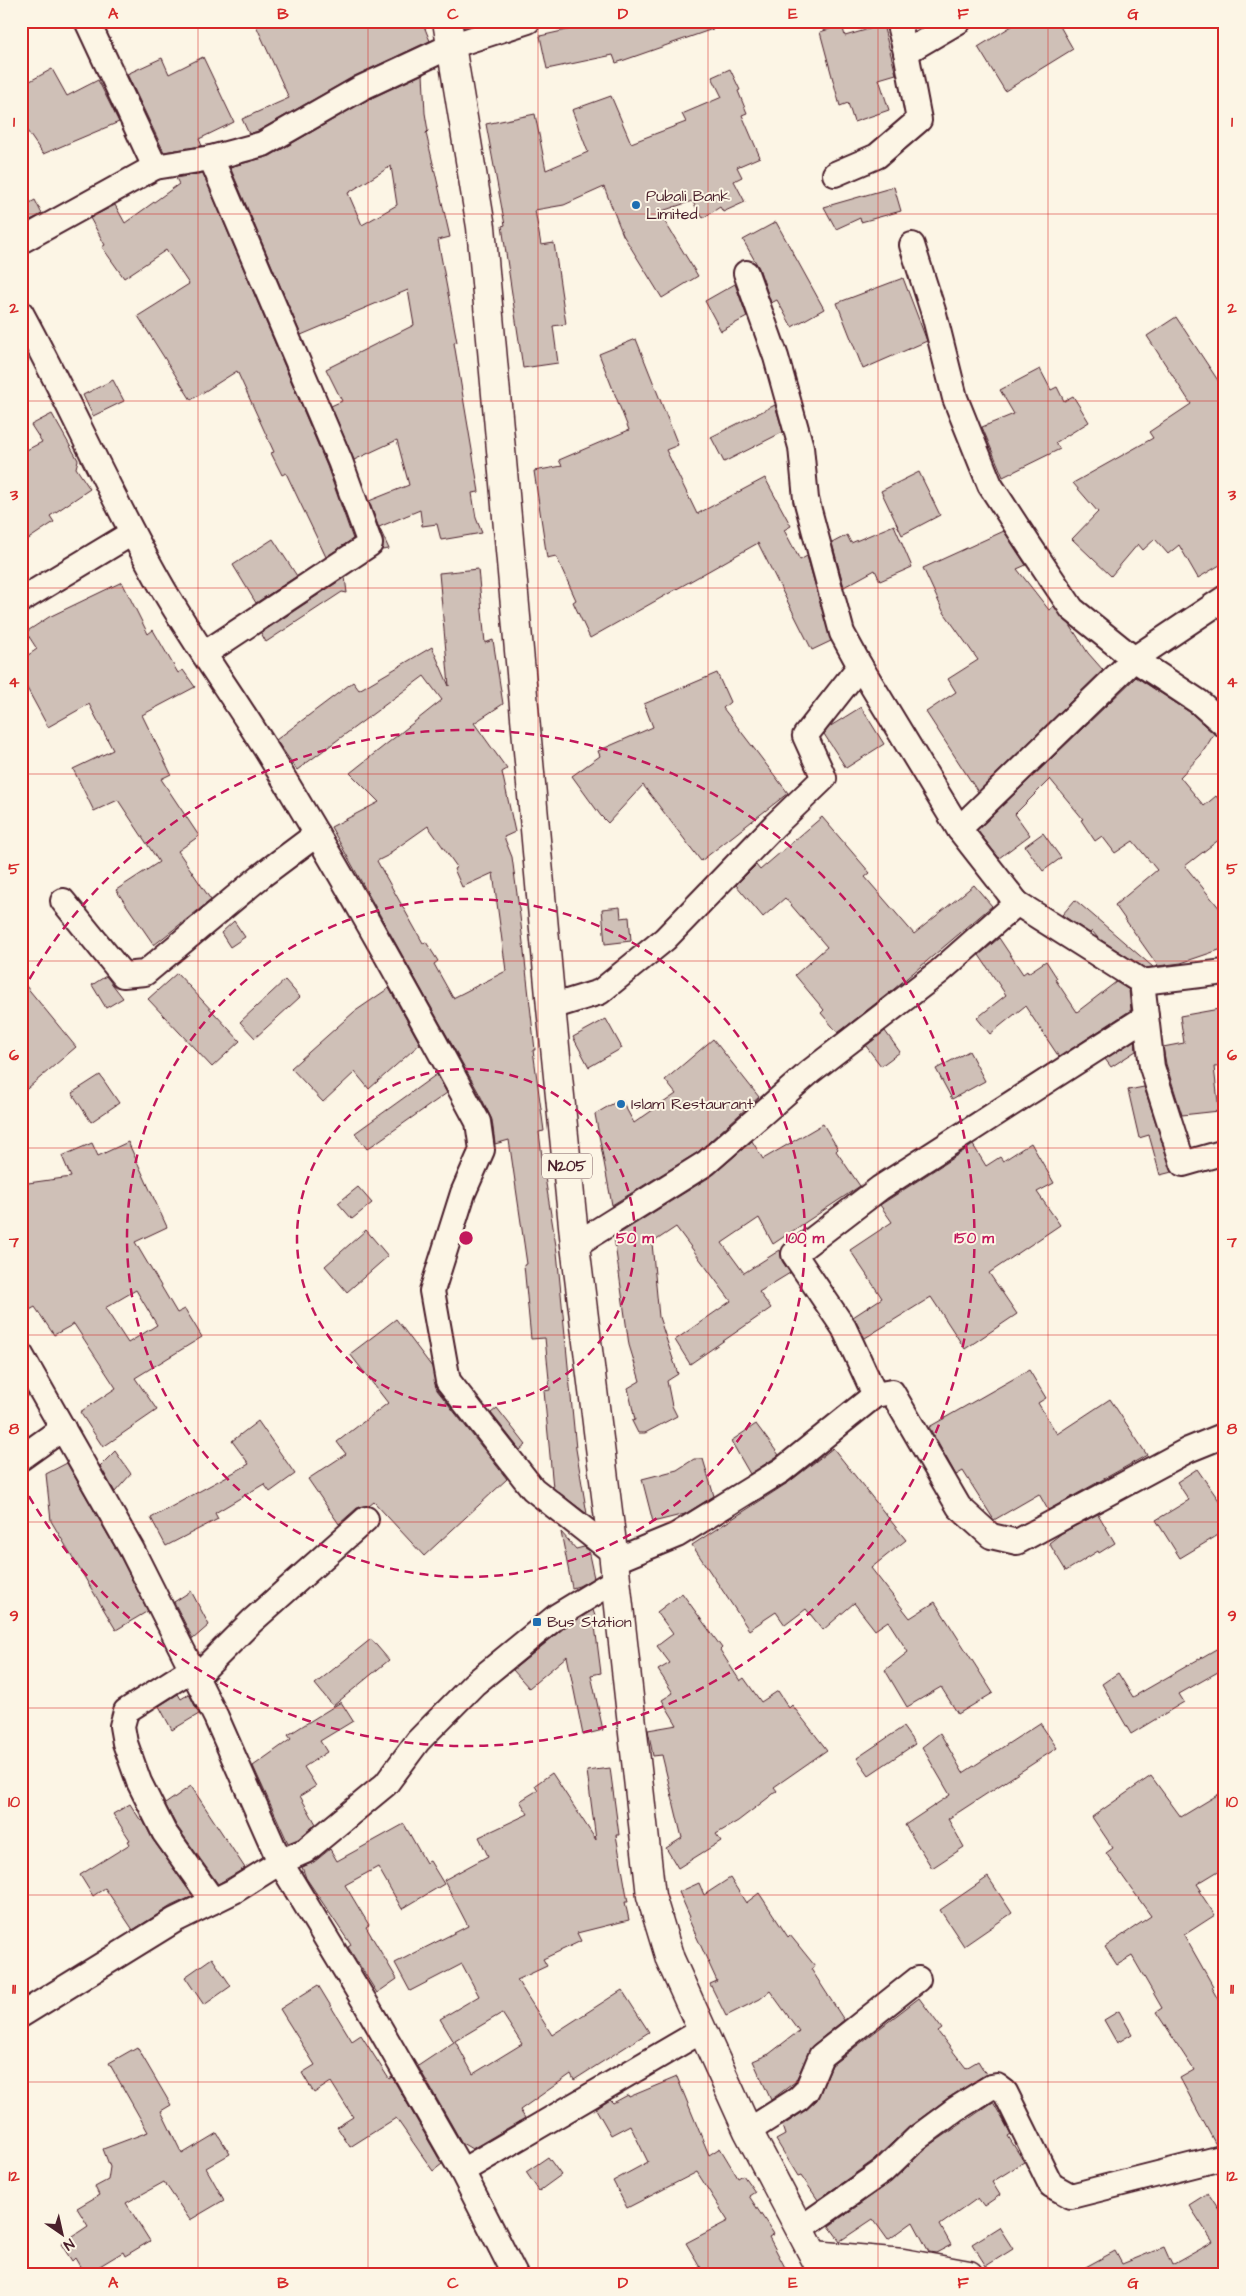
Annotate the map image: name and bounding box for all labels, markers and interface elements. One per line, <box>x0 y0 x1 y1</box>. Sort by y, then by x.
text: A <box>108 3 119 25</box>
text: B <box>277 3 289 25</box>
text: C <box>447 3 459 25</box>
text: D <box>618 3 629 25</box>
text: E <box>788 3 798 25</box>
text: F <box>957 3 969 25</box>
text: G <box>1127 3 1139 25</box>
text: 1 <box>13 111 16 133</box>
text: 1 <box>1231 111 1234 133</box>
place label: Pubali Bank Limited <box>646 185 730 225</box>
marker: Pubali Bank Limited <box>630 199 642 211</box>
text: 2 <box>8 297 19 319</box>
text: 2 <box>1226 297 1237 319</box>
text: 3 <box>9 484 19 506</box>
text: 3 <box>1227 484 1237 506</box>
text: 4 <box>9 671 20 693</box>
text: 4 <box>1227 671 1238 693</box>
text: 5 <box>8 858 20 880</box>
text: 5 <box>1226 858 1238 880</box>
text: 6 <box>9 1044 19 1066</box>
text: 6 <box>1227 1044 1237 1066</box>
place label: Islam Restaurant <box>631 1093 754 1115</box>
marker: Islam Restaurant <box>615 1098 627 1110</box>
road number: N205 <box>542 1154 592 1178</box>
text: 50 m <box>616 1228 654 1249</box>
text: 100 m <box>786 1228 825 1249</box>
text: 150 m <box>954 1228 994 1249</box>
centre of rings <box>457 1229 475 1247</box>
text: 7 <box>8 1231 19 1253</box>
text: 7 <box>1226 1231 1237 1253</box>
text: 8 <box>9 1418 20 1440</box>
text: 8 <box>1227 1418 1238 1440</box>
text: 9 <box>9 1605 19 1627</box>
text: 9 <box>1227 1605 1237 1627</box>
place label: Bus Station <box>547 1611 632 1633</box>
marker: Bus Station <box>531 1616 543 1628</box>
text: 10 <box>8 1791 20 1813</box>
text: 10 <box>1226 1791 1238 1813</box>
text: 11 <box>12 1978 17 2000</box>
text: 11 <box>1230 1978 1235 2000</box>
text: 12 <box>8 2165 20 2187</box>
text: 12 <box>1226 2165 1238 2187</box>
north arrow <box>38 2208 88 2258</box>
text: N <box>59 2233 78 2255</box>
text: A <box>108 2272 119 2294</box>
text: B <box>277 2272 289 2294</box>
text: C <box>447 2272 459 2294</box>
text: D <box>618 2272 629 2294</box>
text: E <box>788 2272 798 2294</box>
text: F <box>957 2272 969 2294</box>
text: G <box>1127 2272 1139 2294</box>

